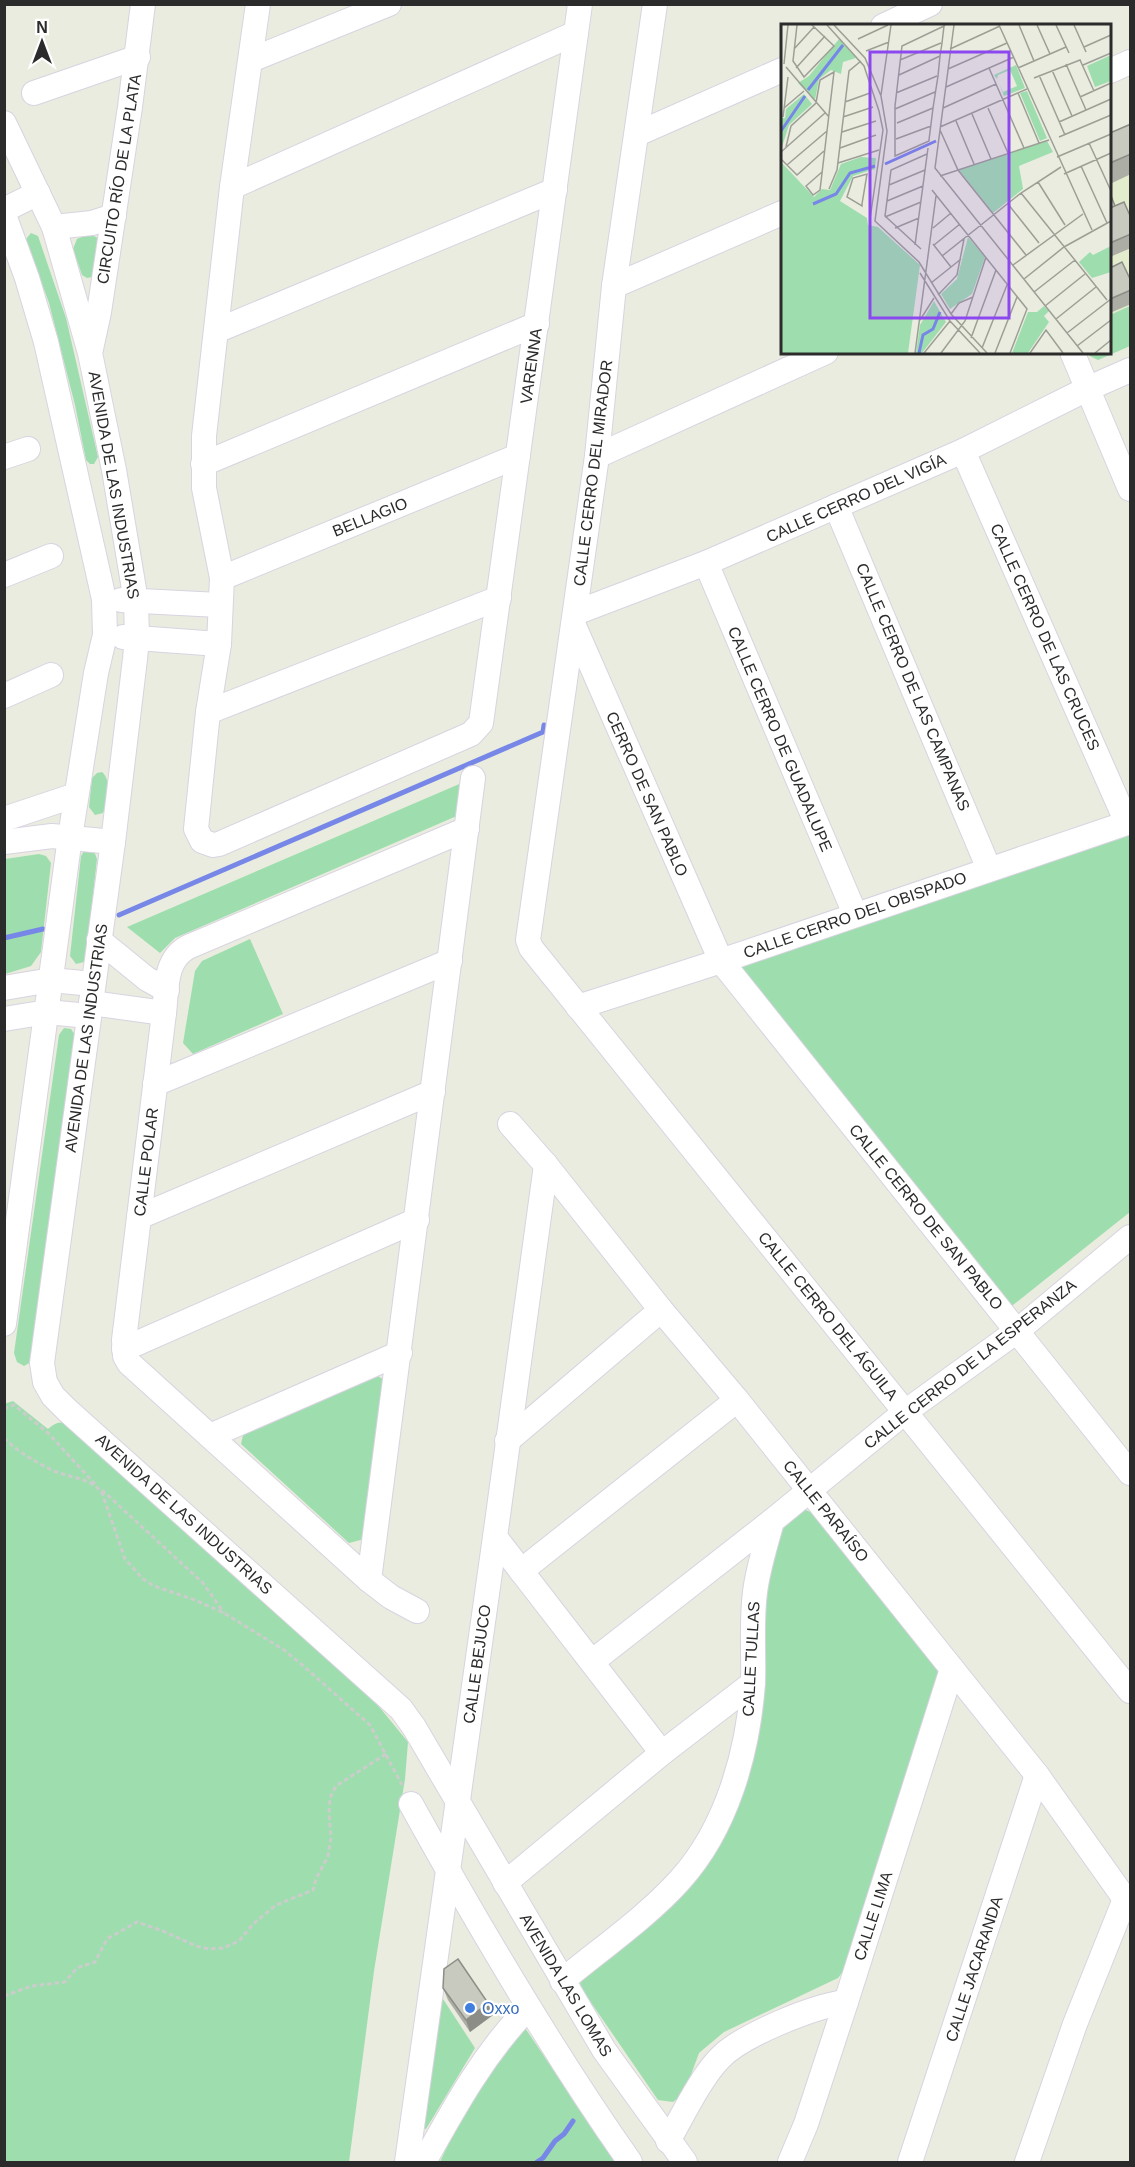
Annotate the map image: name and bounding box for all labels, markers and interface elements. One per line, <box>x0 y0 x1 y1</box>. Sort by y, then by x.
north arrow <box>12 12 72 72</box>
text: N <box>36 19 48 36</box>
inset map <box>781 24 1111 354</box>
street label: CIRCUITO RÍO DE LA PLATA <box>93 72 144 285</box>
street label: VARENNA <box>517 327 545 405</box>
street label: CALLE CERRO DEL MIRADOR <box>571 359 615 587</box>
street label: AVENIDA DE LAS INDUSTRIAS <box>86 370 142 600</box>
street label: CALLE CERRO DEL VIGÍA <box>763 450 949 545</box>
street label: BELLAGIO <box>330 494 410 540</box>
street label: CALLE CERRO DE LAS CRUCES <box>987 521 1103 753</box>
street label: CALLE CERRO DE LAS CAMPANAS <box>853 561 973 813</box>
street label: CALLE CERRO DE GUADALUPE <box>725 624 835 854</box>
street label: CERRO DE SAN PABLO <box>603 709 691 879</box>
street label: CALLE CERRO DEL OBISPADO <box>741 869 969 961</box>
street label: AVENIDA DE LAS INDUSTRIAS <box>62 923 110 1153</box>
street label: CALLE POLAR <box>131 1107 161 1217</box>
street label: CALLE CERRO DE SAN PABLO <box>846 1121 1006 1313</box>
street label: CALLE CERRO DEL ÁGUILA <box>755 1228 902 1404</box>
street label: CALLE CERRO DE LA ESPERANZA <box>861 1276 1080 1452</box>
street label: AVENIDA DE LAS INDUSTRIAS <box>93 1430 275 1598</box>
street label: CALLE PARAÍSO <box>780 1456 873 1565</box>
street label: CALLE TULLAS <box>739 1601 763 1717</box>
street label: CALLE BEJUCO <box>460 1603 494 1725</box>
street label: CALLE LIMA <box>851 1869 895 1963</box>
street label: CALLE JACARANDA <box>942 1894 1006 2044</box>
street label: AVENIDA LAS LOMAS <box>517 1911 615 2059</box>
place label: Oxxo <box>482 2000 519 2017</box>
marker: Oxxo <box>463 2001 477 2015</box>

